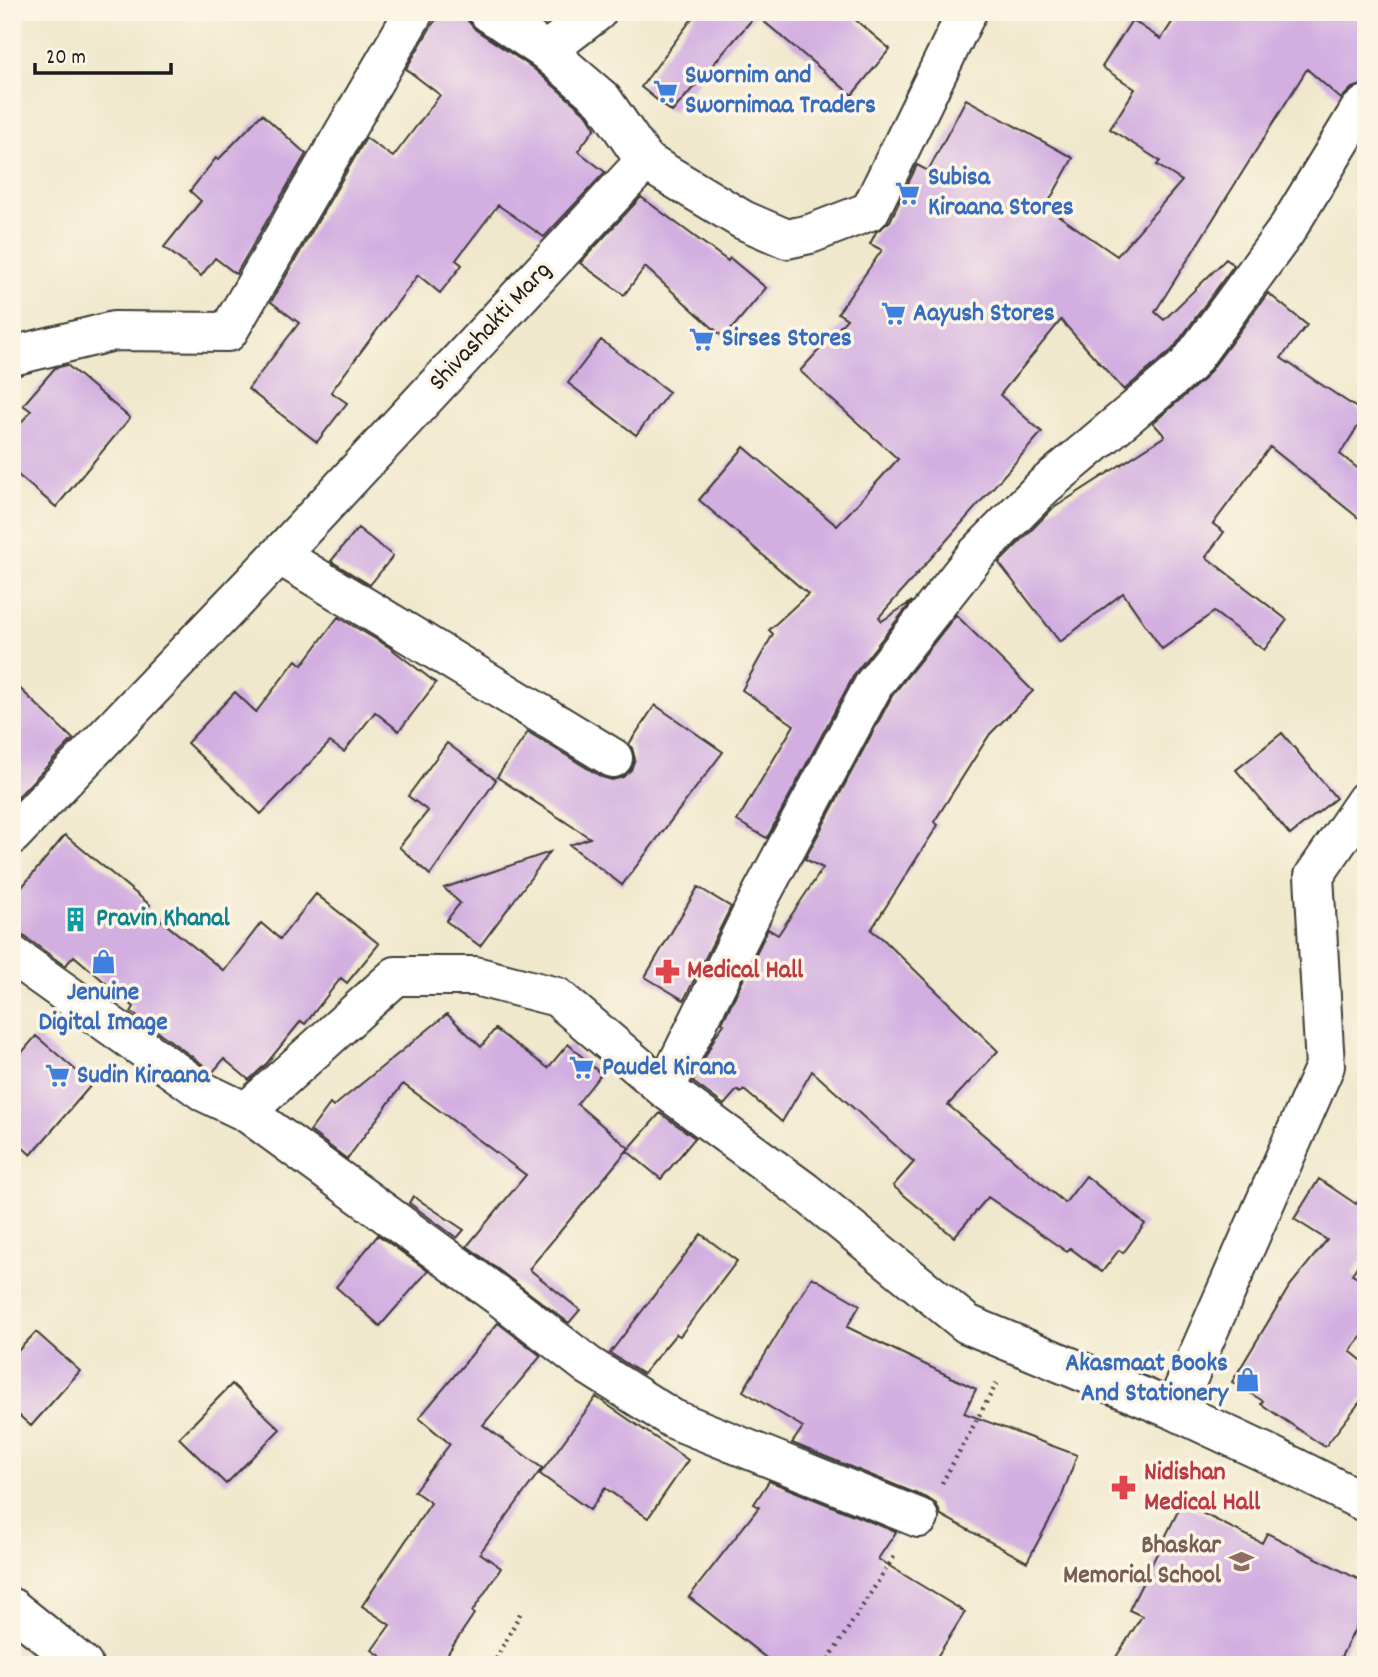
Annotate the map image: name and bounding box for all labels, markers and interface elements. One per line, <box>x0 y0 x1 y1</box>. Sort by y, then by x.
scale bar <box>35 32 172 76</box>
text: 20 m <box>46 44 86 74</box>
place label: Swornim and Swornimaa Traders <box>685 58 876 125</box>
supermarket icon: Swornim and Swornimaa Traders <box>651 77 679 105</box>
place label: Subisa Kiraana Stores <box>928 160 1074 227</box>
supermarket icon: Subisa Kiraana Stores <box>894 179 922 207</box>
street label: Shivashakti Marg <box>421 254 561 400</box>
place label: Aayush Stores <box>913 296 1055 333</box>
supermarket icon: Aayush Stores <box>879 300 907 328</box>
place label: Sirses Stores <box>722 321 852 358</box>
supermarket icon: Sirses Stores <box>688 325 716 353</box>
place label: Pravin Khanal <box>96 901 231 938</box>
building icon: Pravin Khanal <box>62 905 90 933</box>
shop icon: Jenuine Digital Image <box>89 947 117 975</box>
place label: Medical Hall <box>687 953 804 990</box>
pharmacy icon: Medical Hall <box>653 957 681 985</box>
place label: Jenuine Digital Image <box>38 975 168 1042</box>
place label: Paudel Kirana <box>602 1050 737 1087</box>
supermarket icon: Paudel Kirana <box>568 1054 596 1082</box>
place label: Sudin Kiraana <box>77 1058 210 1095</box>
supermarket icon: Sudin Kiraana <box>43 1062 71 1090</box>
place label: Akasmaat Books And Stationery <box>1065 1346 1229 1413</box>
shop icon: Akasmaat Books And Stationery <box>1234 1365 1262 1393</box>
place label: Nidishan Medical Hall <box>1144 1455 1261 1522</box>
pharmacy icon: Nidishan Medical Hall <box>1110 1474 1138 1502</box>
place label: Bhaskar Memorial School <box>1063 1528 1222 1595</box>
school or university icon: Bhaskar Memorial School <box>1227 1547 1255 1575</box>

